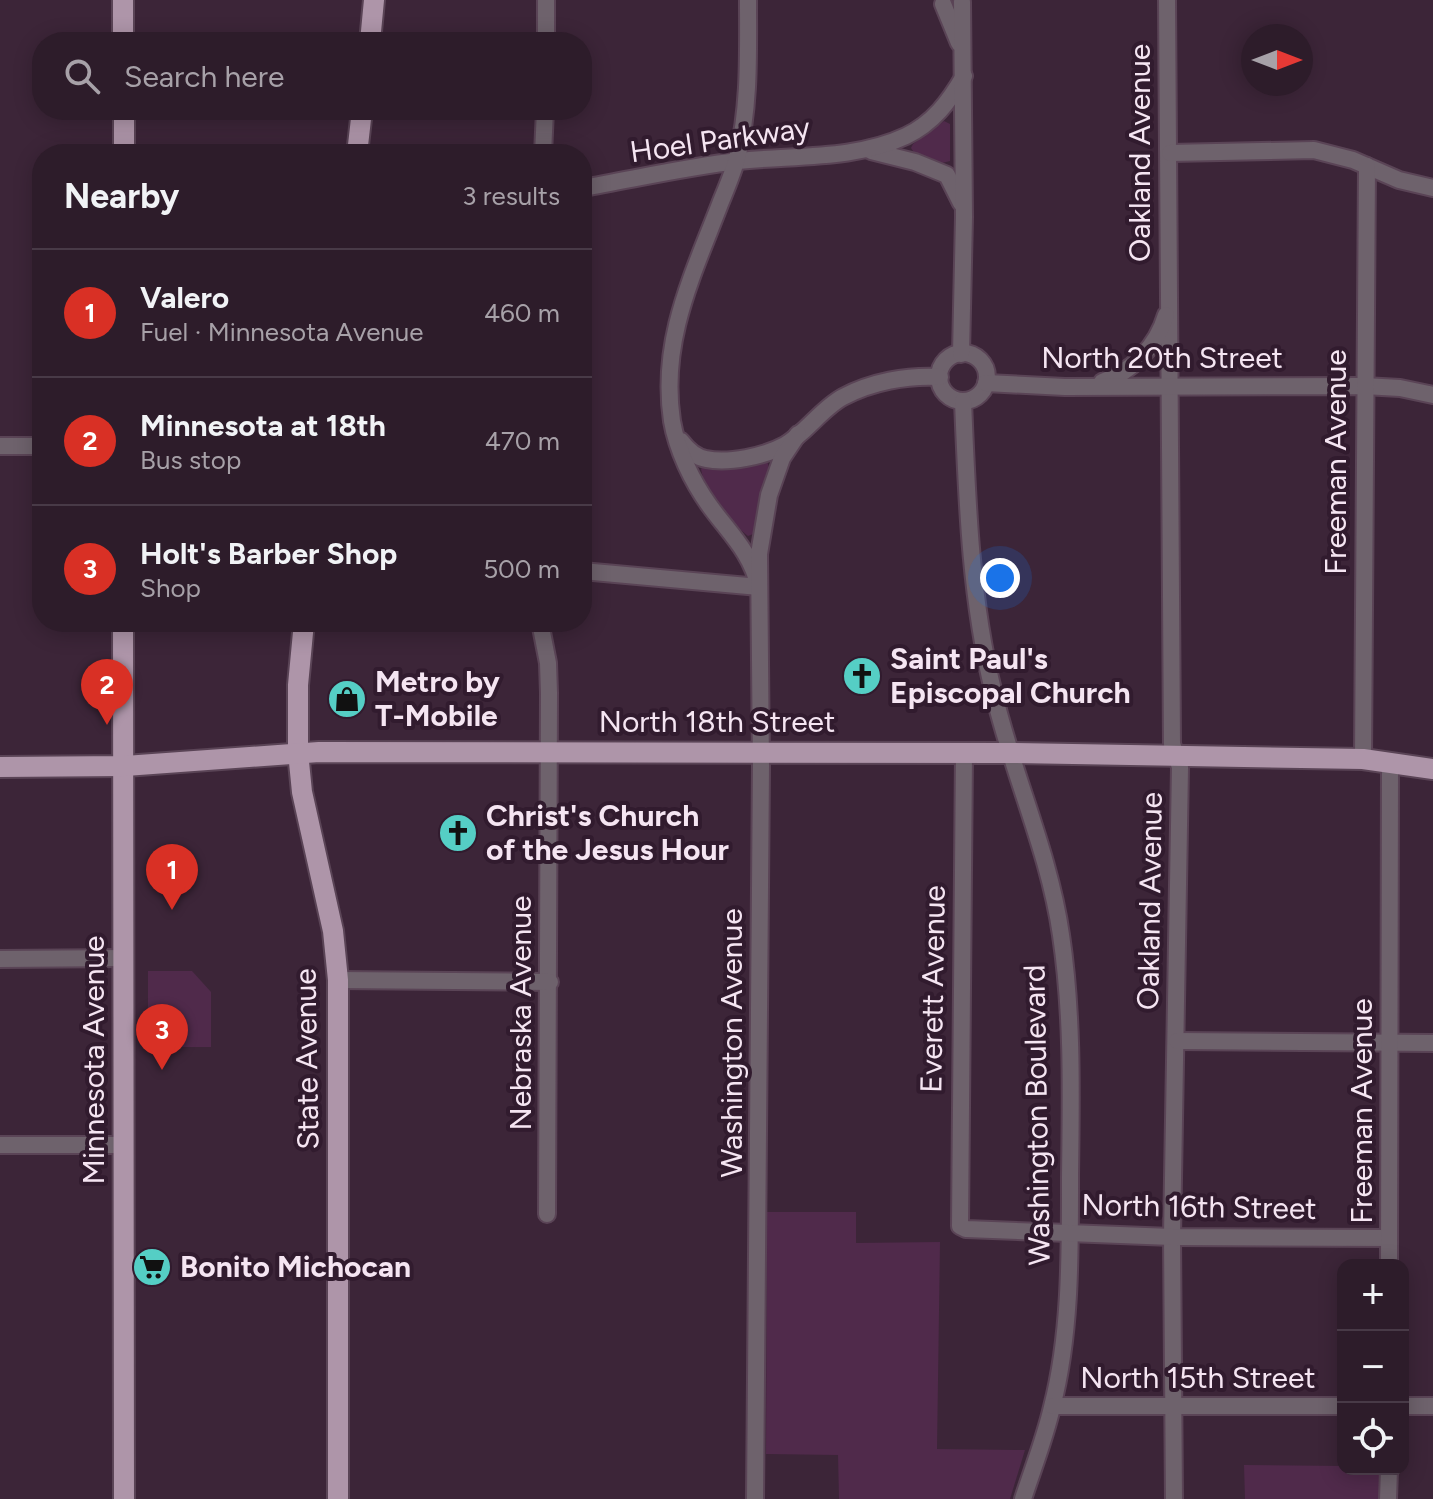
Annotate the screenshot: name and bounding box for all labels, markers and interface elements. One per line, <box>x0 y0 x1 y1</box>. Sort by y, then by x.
north arrow <box>1241 24 1313 96</box>
search box <box>32 32 592 120</box>
street label: Oakland Avenue <box>1121 44 1158 262</box>
icon: search <box>60 54 104 98</box>
text: Search here <box>124 58 284 95</box>
street label: Hoel Parkway <box>628 109 813 170</box>
text: Nearby <box>64 176 179 217</box>
text: 3 results <box>462 180 560 212</box>
text: Valero <box>140 279 229 316</box>
text: 1 <box>85 297 95 329</box>
text: 460 m <box>484 297 560 329</box>
text: Fuel · Minnesota Avenue <box>140 316 424 348</box>
street label: North 20th Street <box>1041 339 1283 376</box>
street label: Freeman Avenue <box>1317 349 1354 575</box>
text: Minnesota at 18th <box>140 407 386 444</box>
text: 2 <box>82 425 98 457</box>
text: 470 m <box>485 425 560 457</box>
text: Bus stop <box>140 444 241 476</box>
text: Holt's Barber Shop <box>140 535 397 572</box>
text: 3 <box>83 553 97 585</box>
text: 500 m <box>483 553 560 585</box>
your location <box>980 558 1020 598</box>
text: Shop <box>140 572 201 604</box>
place label: Saint Paul's Episcopal Church <box>890 640 1131 711</box>
church icon: Saint Paul's Episcopal Church <box>841 655 883 697</box>
pin: 2 <box>81 659 133 725</box>
place label: Metro by T-Mobile <box>375 663 501 734</box>
shop icon: Metro by T-Mobile <box>326 678 368 720</box>
street label: North 18th Street <box>599 703 835 740</box>
street label: Oakland Avenue <box>1129 792 1170 1010</box>
place label: Christ's Church of the Jesus Hour <box>486 797 729 868</box>
church icon: Christ's Church of the Jesus Hour <box>437 812 479 854</box>
pin: 1 <box>146 844 198 910</box>
street label: Everett Avenue <box>912 885 953 1093</box>
street label: Nebraska Avenue <box>502 896 539 1131</box>
street label: Washington Avenue <box>713 908 750 1178</box>
street label: Minnesota Avenue <box>75 935 112 1185</box>
street label: Washington Boulevard <box>1015 964 1058 1266</box>
street label: State Avenue <box>286 968 327 1150</box>
street label: Freeman Avenue <box>1343 998 1380 1224</box>
pin: 3 <box>136 1004 188 1070</box>
street label: North 16th Street <box>1081 1186 1317 1227</box>
supermarket icon: Bonito Michocan <box>131 1246 173 1288</box>
place label: Bonito Michocan <box>180 1248 411 1285</box>
map controls <box>1337 1259 1409 1475</box>
button: + <box>1337 1259 1409 1331</box>
button: − <box>1337 1331 1409 1403</box>
street label: North 15th Street <box>1080 1359 1316 1396</box>
button: locate <box>1337 1403 1409 1475</box>

